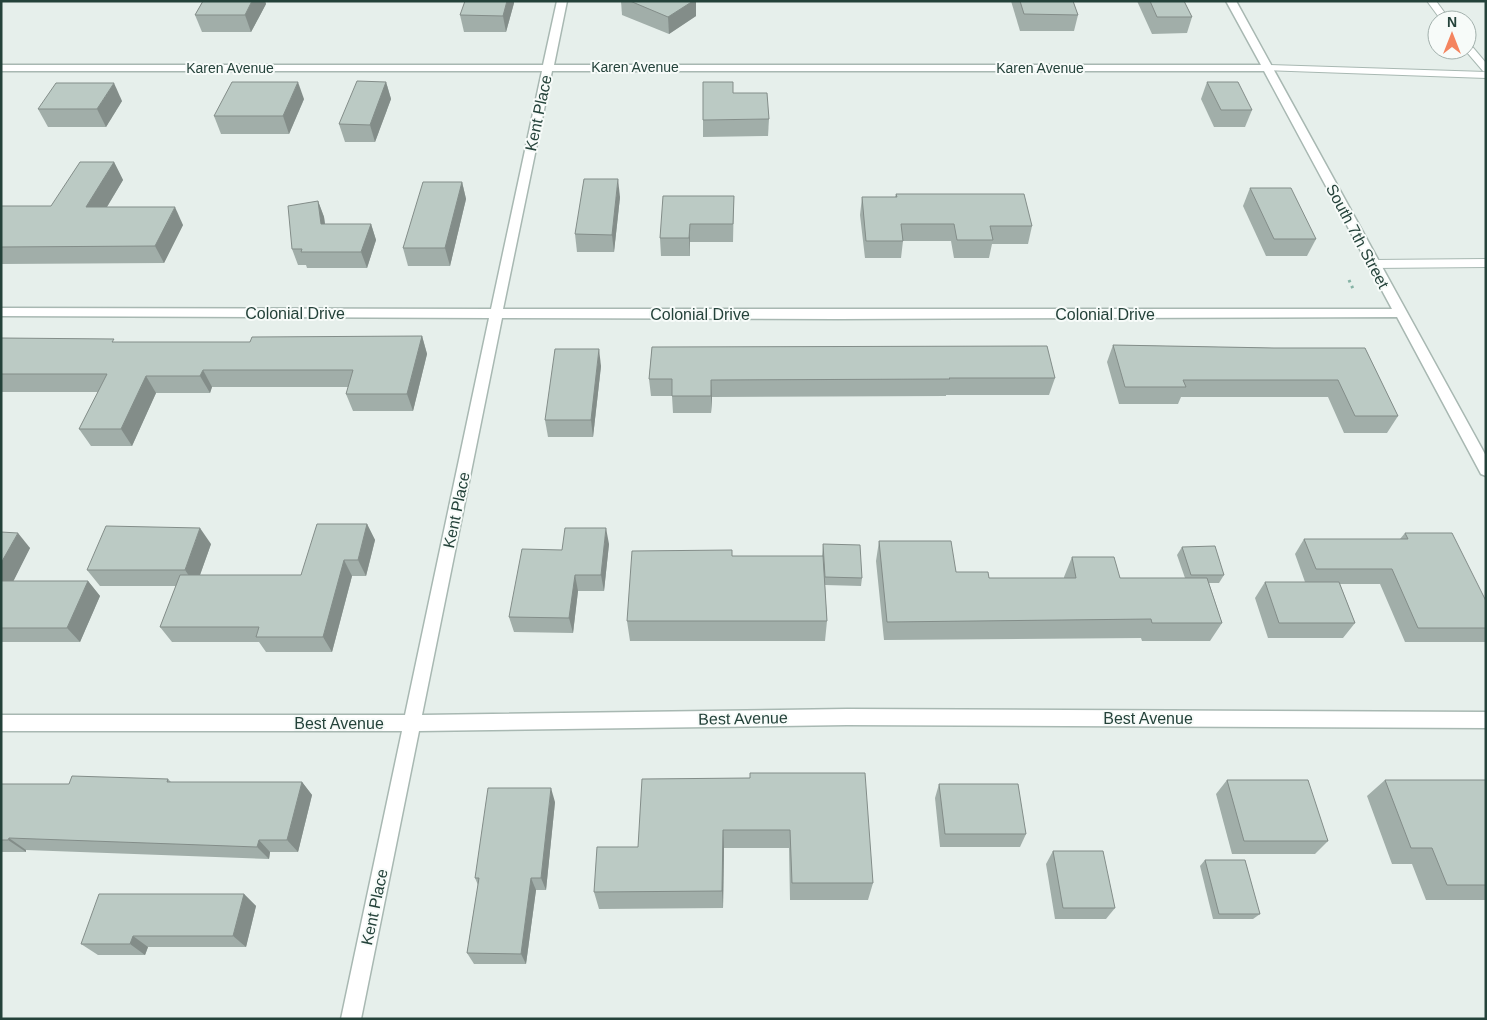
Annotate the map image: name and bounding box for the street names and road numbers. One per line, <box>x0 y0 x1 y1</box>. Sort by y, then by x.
street label: Karen Avenue <box>591 59 679 75</box>
street label: Karen Avenue <box>186 60 274 76</box>
street label: Karen Avenue <box>996 60 1084 76</box>
street label: Kent Place <box>522 73 555 153</box>
street label: South 7th Street <box>1323 181 1392 292</box>
street label: Colonial Drive <box>245 305 345 322</box>
street label: Colonial Drive <box>650 306 750 323</box>
street label: Colonial Drive <box>1055 306 1155 323</box>
street label: Kent Place <box>440 470 473 550</box>
street label: Best Avenue <box>698 709 788 728</box>
street label: Best Avenue <box>1103 710 1193 727</box>
street label: Best Avenue <box>294 715 384 732</box>
street label: Kent Place <box>358 867 391 947</box>

